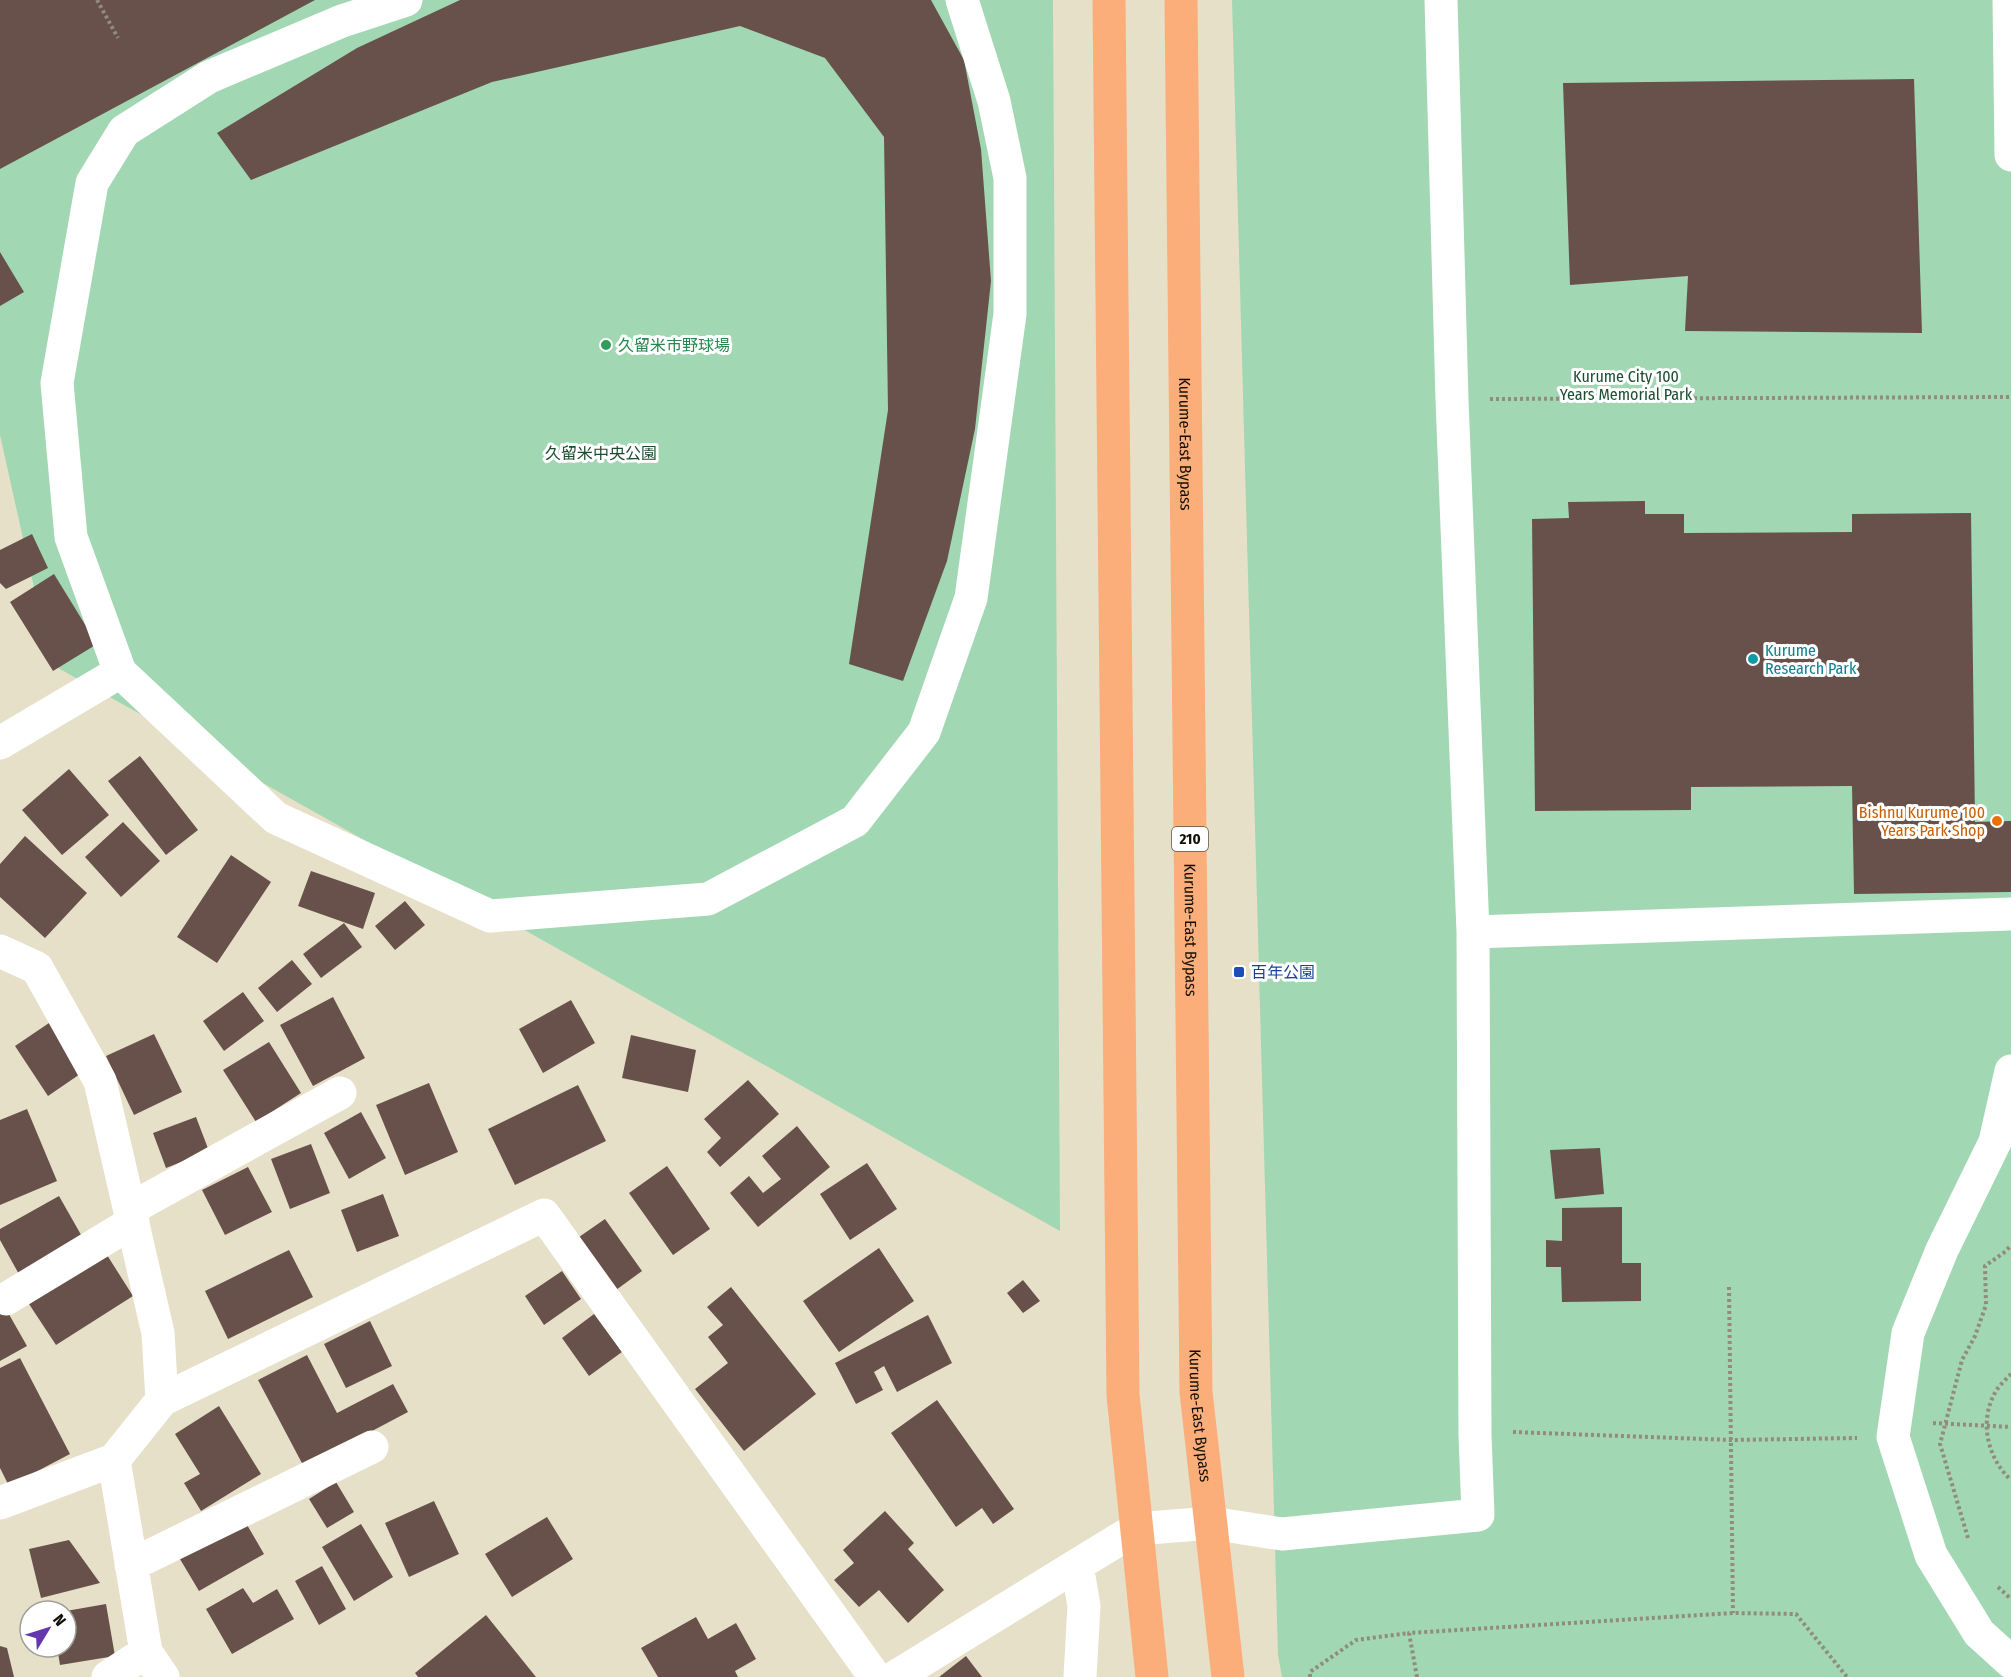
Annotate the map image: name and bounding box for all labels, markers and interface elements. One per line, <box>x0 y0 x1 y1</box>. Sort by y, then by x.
place label: 久留米市野球場 <box>618 336 730 355</box>
marker: 久留米市野球場 <box>599 338 613 352</box>
park label: Kurume City 100 Years Memorial Park <box>1560 367 1693 404</box>
street label: Kurume-East Bypass <box>1175 377 1196 511</box>
park label: 久留米中央公園 <box>545 444 657 463</box>
place label: Kurume Research Park <box>1765 641 1857 678</box>
marker: Kurume Research Park <box>1746 652 1760 666</box>
place label: Bishnu Kurume 100 Years Park Shop <box>1859 803 1985 840</box>
marker: Bishnu Kurume 100 Years Park Shop <box>1990 814 2004 828</box>
road number: 210 <box>1172 827 1208 851</box>
street label: Kurume-East Bypass <box>1180 863 1201 997</box>
place label: 百年公園 <box>1251 963 1315 982</box>
marker: 百年公園 <box>1232 965 1246 979</box>
street label: Kurume-East Bypass <box>1186 1349 1215 1483</box>
north arrow <box>18 1599 78 1659</box>
text: N <box>49 1610 70 1630</box>

